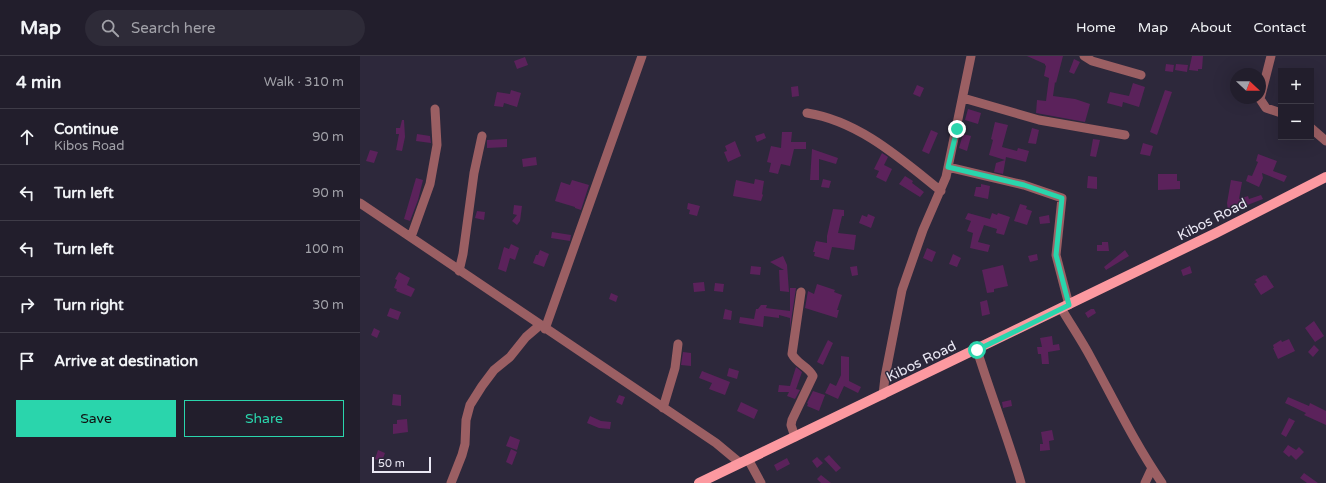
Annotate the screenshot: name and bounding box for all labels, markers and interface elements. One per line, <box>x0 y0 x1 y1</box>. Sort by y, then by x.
search box <box>85 10 365 46</box>
text: Map <box>20 17 61 39</box>
icon: search <box>99 17 121 39</box>
text: Search here <box>131 19 215 37</box>
text: Home <box>1076 19 1116 36</box>
text: Map <box>1138 19 1168 36</box>
text: About <box>1190 19 1232 36</box>
text: Contact <box>1254 19 1306 36</box>
north arrow <box>1230 68 1266 104</box>
map controls <box>1278 68 1314 140</box>
button: + <box>1278 68 1314 104</box>
text: 4 min <box>16 72 61 93</box>
text: Walk · 310 m <box>264 74 344 90</box>
button: − <box>1278 104 1314 140</box>
text: Continue <box>54 120 118 138</box>
route end <box>948 120 966 138</box>
icon: ahead <box>16 126 38 148</box>
text: 90 m <box>312 129 344 145</box>
text: Kibos Road <box>54 138 124 154</box>
icon: left <box>16 182 38 204</box>
text: Turn left <box>54 184 114 202</box>
text: 90 m <box>312 185 344 201</box>
street label: Kibos Road <box>1175 195 1250 244</box>
icon: left <box>16 238 38 260</box>
text: Turn left <box>54 240 114 258</box>
text: 100 m <box>304 241 344 257</box>
icon: right <box>16 294 38 316</box>
text: Turn right <box>54 296 124 314</box>
text: 30 m <box>312 297 344 313</box>
street label: Kibos Road <box>883 337 959 386</box>
route start <box>968 341 986 359</box>
icon: arrive <box>16 350 38 372</box>
text: Arrive at destination <box>54 352 198 370</box>
button: Save <box>16 400 176 437</box>
button: Share <box>184 400 344 437</box>
scale bar <box>372 455 431 474</box>
text: 50 m <box>378 457 405 470</box>

